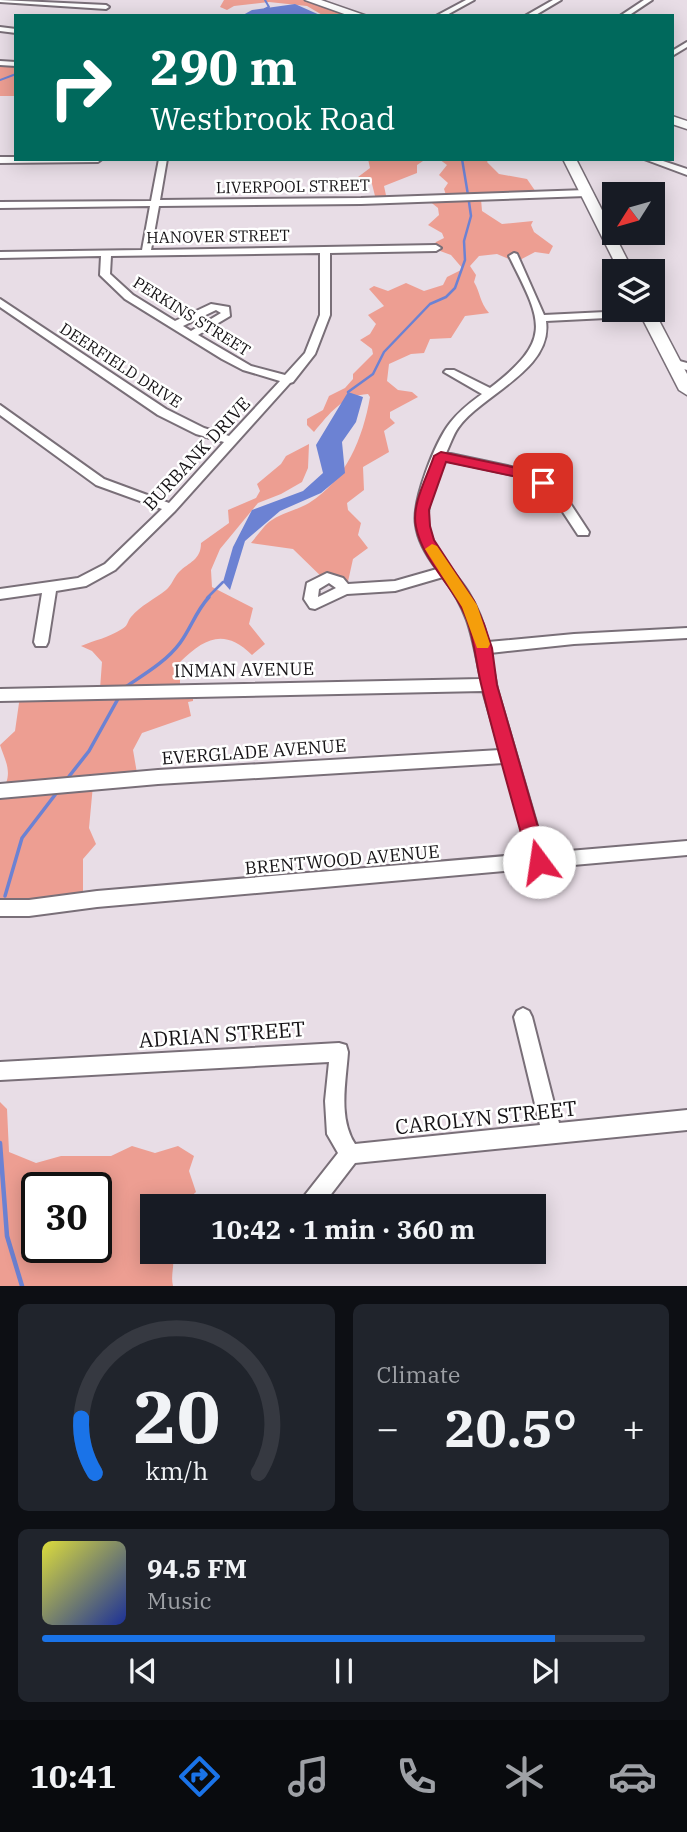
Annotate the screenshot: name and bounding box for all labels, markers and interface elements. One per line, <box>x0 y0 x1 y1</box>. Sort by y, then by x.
text: 290 m <box>150 35 297 98</box>
icon: right <box>35 42 126 133</box>
text: Westbrook Road <box>150 97 396 139</box>
street label: LIVERPOOL STREET <box>216 175 370 197</box>
north arrow <box>602 182 665 245</box>
map controls <box>602 182 665 322</box>
street label: HANOVER STREET <box>146 225 290 247</box>
button: layers <box>602 259 665 322</box>
street label: PERKINS STREET <box>130 272 254 360</box>
street label: DEERFIELD DRIVE <box>56 318 186 412</box>
street label: BURBANK DRIVE <box>138 392 255 515</box>
pin <box>513 453 573 513</box>
icon: arrive <box>524 464 562 502</box>
street label: INMAN AVENUE <box>174 657 314 682</box>
street label: EVERGLADE AVENUE <box>161 734 347 769</box>
position arrow <box>502 825 576 899</box>
street label: BRENTWOOD AVENUE <box>244 840 440 879</box>
street label: ADRIAN STREET <box>138 1014 306 1054</box>
street label: CAROLYN STREET <box>394 1094 578 1140</box>
speed limit sign: 30 <box>21 1172 112 1263</box>
text: 10:42 · 1 min · 360 m <box>211 1212 475 1246</box>
text: Climate <box>377 1359 460 1389</box>
text: 20 <box>133 1369 220 1464</box>
text: 20.5° <box>444 1394 577 1461</box>
text: − <box>377 1403 399 1452</box>
text: + <box>622 1403 645 1452</box>
text: km/h <box>145 1454 208 1487</box>
text: 94.5 FM <box>147 1551 247 1585</box>
text: Music <box>147 1585 212 1615</box>
icon: previous <box>124 1652 162 1690</box>
icon: pause <box>325 1652 363 1690</box>
icon: next <box>526 1652 564 1690</box>
icon: directions <box>175 1752 224 1801</box>
icon: music <box>284 1752 333 1801</box>
icon: phone <box>392 1752 441 1801</box>
icon: climate <box>500 1752 549 1801</box>
icon: car <box>608 1752 657 1801</box>
text: 10:41 <box>30 1755 116 1797</box>

